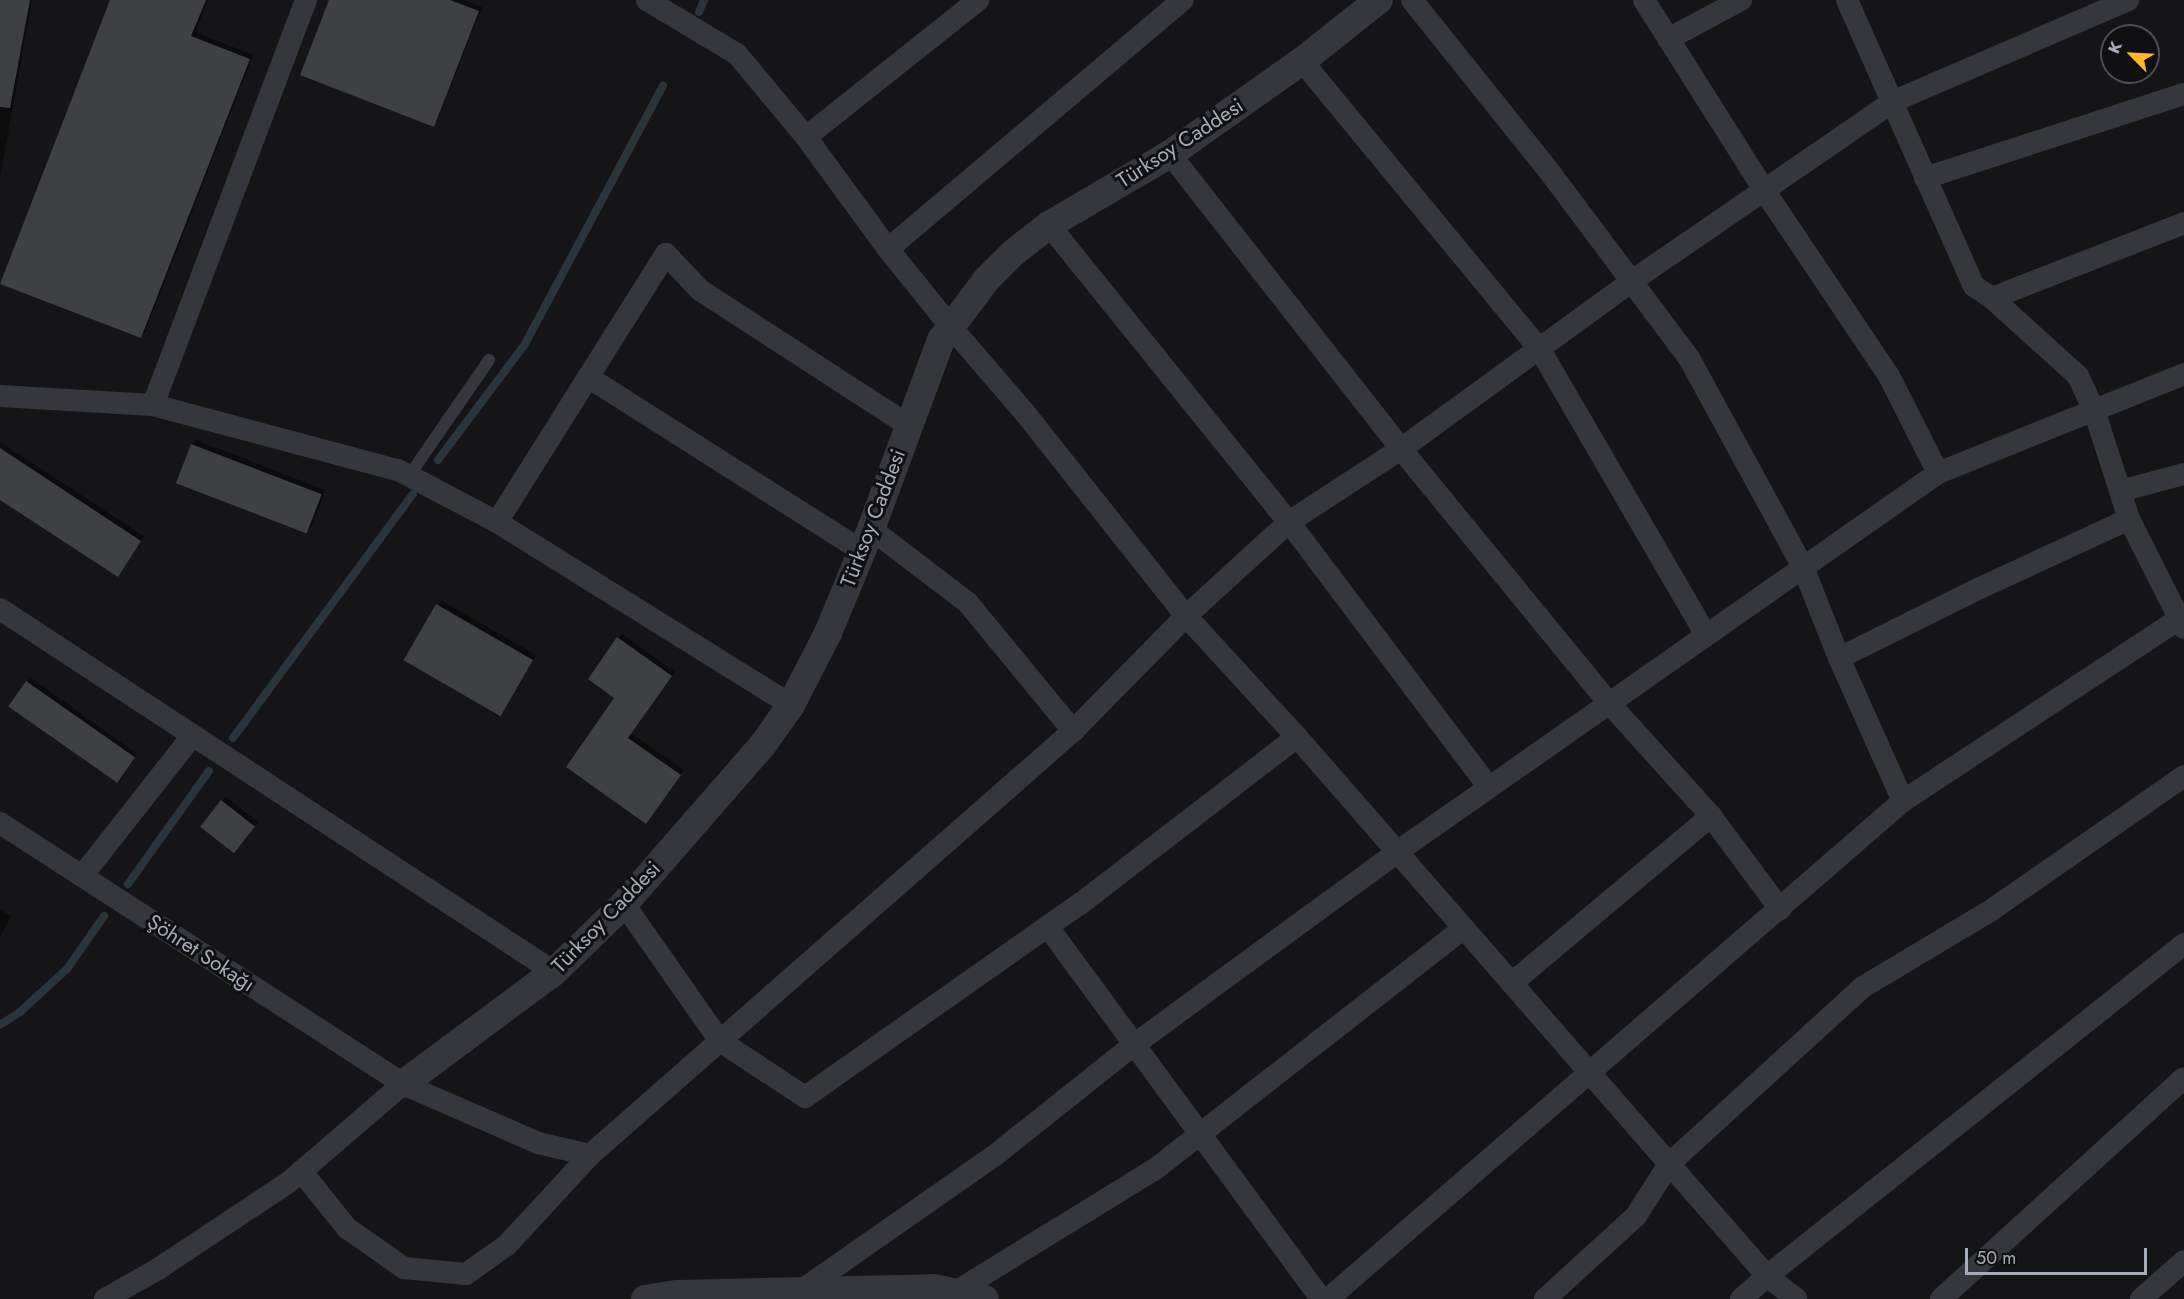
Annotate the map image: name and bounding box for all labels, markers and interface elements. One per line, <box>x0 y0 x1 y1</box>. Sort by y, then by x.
north arrow <box>2100 24 2160 84</box>
text: K <box>2102 38 2128 57</box>
street label: Türksoy Caddesi <box>1112 93 1248 193</box>
street label: Türksoy Caddesi <box>835 446 911 590</box>
street label: Türksoy Caddesi <box>546 856 666 978</box>
street label: Şöhret Sokağı <box>143 909 259 997</box>
scale bar <box>1968 1236 2150 1274</box>
text: 50 m <box>1976 1245 2016 1271</box>

